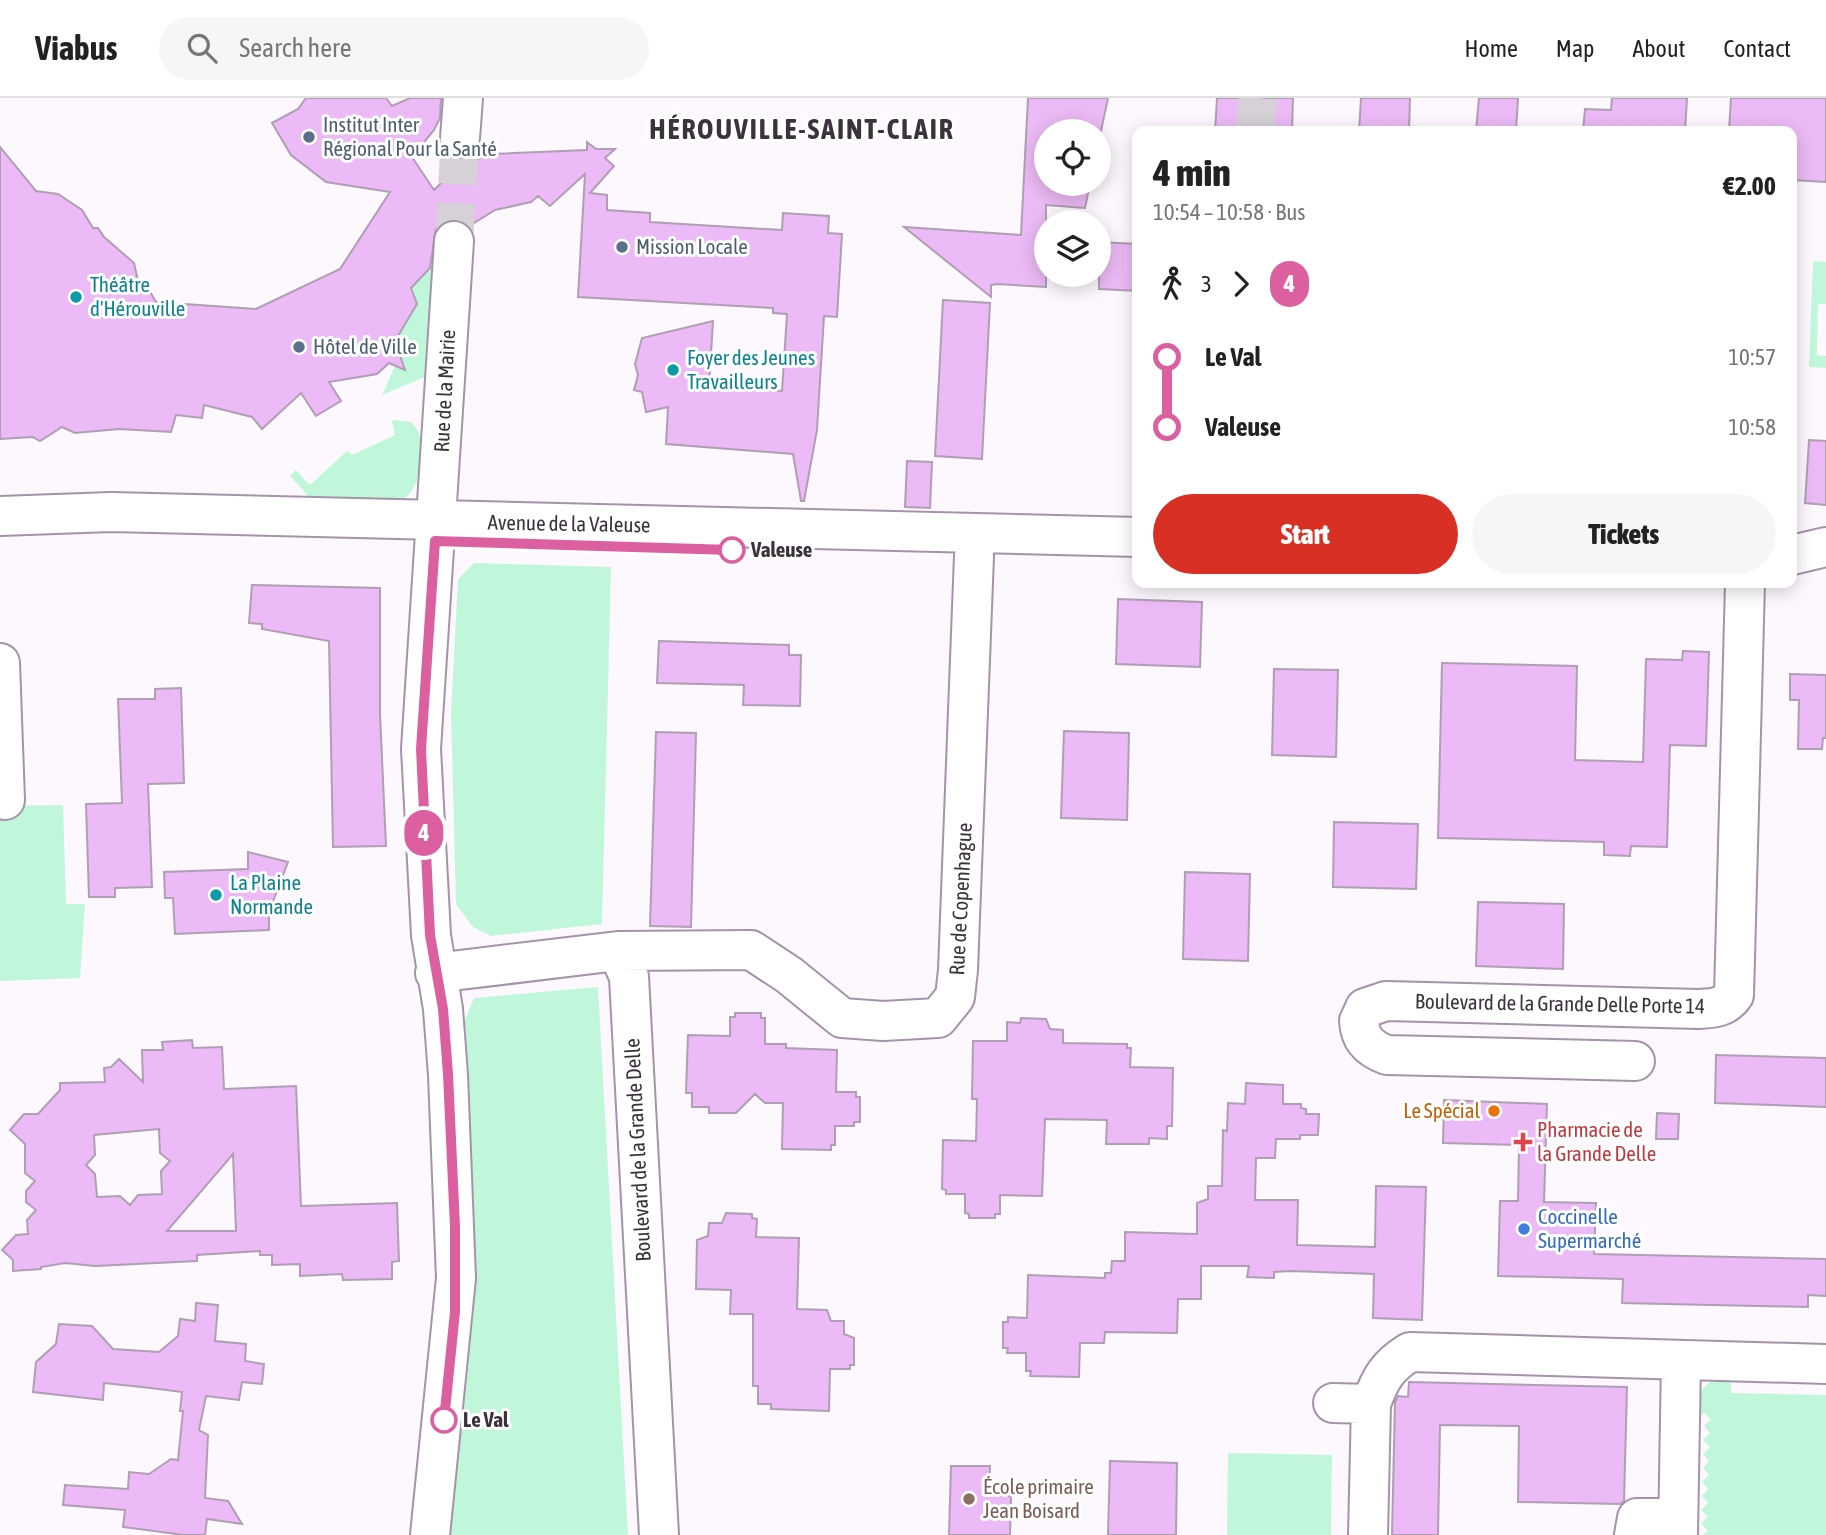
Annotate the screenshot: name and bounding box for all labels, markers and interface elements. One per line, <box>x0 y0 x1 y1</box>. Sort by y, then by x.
search box <box>159 17 649 80</box>
text: Viabus <box>35 29 117 67</box>
icon: search <box>183 29 221 67</box>
text: Search here <box>239 33 352 63</box>
text: Home <box>1464 35 1518 62</box>
text: Map <box>1556 35 1594 62</box>
text: About <box>1632 35 1685 62</box>
text: Contact <box>1723 35 1791 62</box>
place label: Institut Inter Régional Pour la Santé <box>323 112 497 160</box>
district label: HÉROUVILLE-SAINT-CLAIR <box>649 113 955 145</box>
map controls <box>1034 119 1111 287</box>
button: locate <box>1034 119 1111 196</box>
marker: Institut Inter Régional Pour la Santé <box>301 129 317 145</box>
text: 4 min <box>1153 151 1231 194</box>
text: €2.00 <box>1723 171 1776 201</box>
text: 10:54 – 10:58 · Bus <box>1153 199 1305 225</box>
button: layers <box>1034 210 1111 287</box>
place label: Mission Locale <box>636 234 748 258</box>
marker: Mission Locale <box>614 239 630 255</box>
icon: walk <box>1153 265 1191 303</box>
icon: forward <box>1222 265 1260 303</box>
text: 4 <box>1284 270 1295 297</box>
text: 3 <box>1201 271 1212 297</box>
place label: Théâtre d'Hérouville <box>90 272 185 320</box>
marker: Théâtre d'Hérouville <box>68 289 84 305</box>
street label: Rue de la Mairie <box>429 329 459 453</box>
place label: Hôtel de Ville <box>313 334 417 358</box>
marker: Hôtel de Ville <box>291 339 307 355</box>
text: Le Val <box>1205 342 1261 372</box>
text: 10:57 <box>1728 344 1776 370</box>
place label: Foyer des Jeunes Travailleurs <box>687 345 815 393</box>
marker: Foyer des Jeunes Travailleurs <box>665 362 681 378</box>
text: Valeuse <box>1205 412 1281 442</box>
text: 10:58 <box>1728 414 1776 440</box>
button: Start <box>1153 494 1458 574</box>
button: Tickets <box>1472 494 1776 574</box>
street label: Avenue de la Valeuse <box>487 510 651 536</box>
marker: Valeuse <box>719 537 745 563</box>
place label: Valeuse <box>750 537 812 561</box>
line badge: 4 <box>401 810 447 856</box>
text: 4 <box>418 819 430 846</box>
street label: Rue de Copenhague <box>944 822 976 976</box>
place label: La Plaine Normande <box>230 870 313 918</box>
marker: La Plaine Normande <box>208 887 224 903</box>
street label: Boulevard de la Grande Delle Porte 14 <box>1415 988 1705 1018</box>
street label: Boulevard de la Grande Delle <box>619 1038 655 1262</box>
place label: Le Spécial <box>1403 1098 1480 1122</box>
marker: Le Spécial <box>1486 1103 1502 1119</box>
place label: Pharmacie de la Grande Delle <box>1537 1117 1656 1165</box>
marker: Pharmacie de la Grande Delle <box>1515 1134 1531 1150</box>
place label: Coccinelle Supermarché <box>1538 1204 1641 1252</box>
marker: Coccinelle Supermarché <box>1516 1221 1532 1237</box>
marker: Le Val <box>431 1407 457 1433</box>
place label: Le Val <box>463 1407 509 1431</box>
place label: École primaire Jean Boisard <box>983 1474 1094 1522</box>
marker: École primaire Jean Boisard <box>961 1491 977 1507</box>

